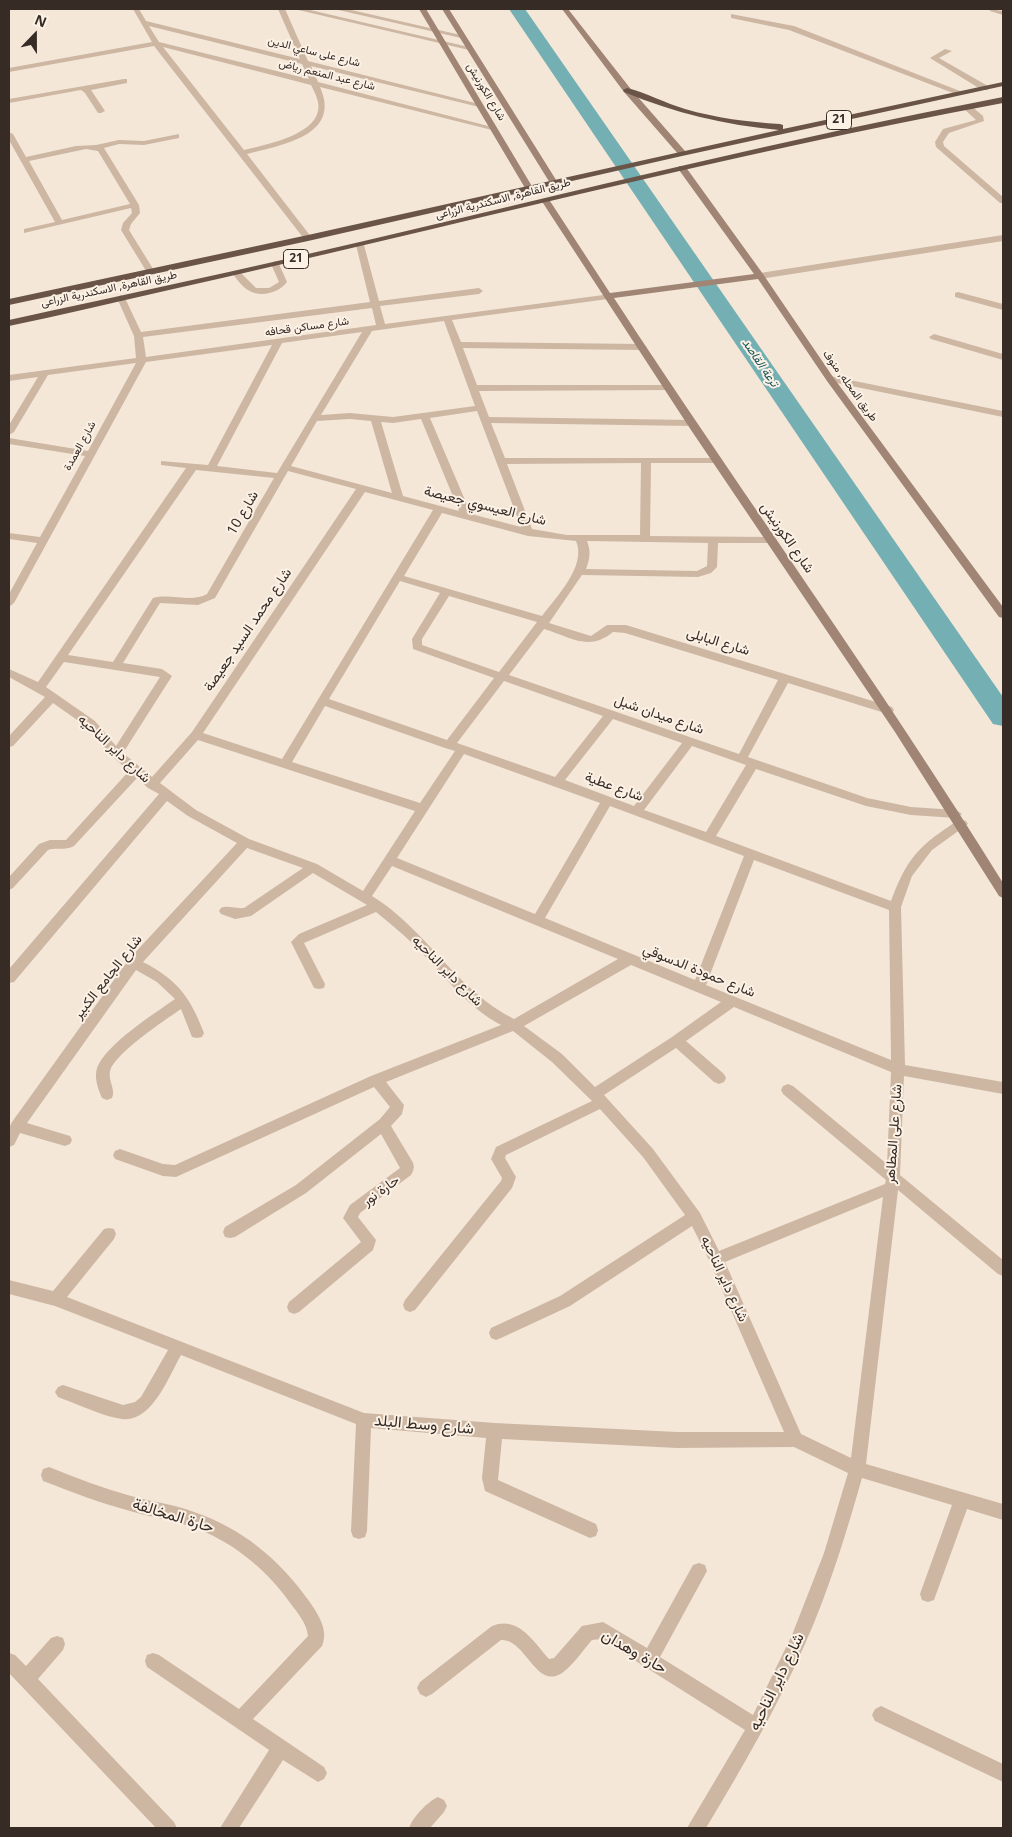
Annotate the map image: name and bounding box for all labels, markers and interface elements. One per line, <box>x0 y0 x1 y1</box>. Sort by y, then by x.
north arrow <box>10 10 60 60</box>
text: N <box>32 10 50 32</box>
street label: شارع على ساعي الدين <box>266 34 362 70</box>
street label: شارع عبد المنعم رياض <box>277 57 377 93</box>
street label: شارع الكورنيش <box>464 61 508 123</box>
road number: 21 <box>826 110 852 130</box>
street label: طريق القاهرة, الاسكندرية الزراعى <box>434 176 572 222</box>
road number: 21 <box>284 250 308 268</box>
street label: طريق القاهرة, الاسكندرية الزراعى <box>40 268 178 310</box>
street label: شارع مساكن قحافه <box>264 315 350 339</box>
water label: ترعة القاصد <box>739 336 781 390</box>
street label: طريق المحله, منوف <box>820 348 880 424</box>
street label: شارع العمدة <box>61 419 99 473</box>
street label: شارع العيسوي جعيصة <box>422 483 548 529</box>
street label: شارع 10 <box>224 488 262 538</box>
street label: شارع الكورنيش <box>756 499 818 577</box>
street label: شارع محمد السيد جعيصة <box>201 565 295 695</box>
street label: شارع البابلى <box>684 624 752 660</box>
street label: شارع ميدان شبل <box>612 692 706 738</box>
street label: شارع داير الناحيه <box>74 711 154 787</box>
street label: شارع عطية <box>583 769 645 805</box>
street label: شارع الجامع الكبير <box>70 932 146 1022</box>
street label: شارع داير الناحيه <box>408 932 486 1010</box>
street label: شارع حمودة الدسوقي <box>640 941 758 1001</box>
street label: شارع على المطاهر <box>882 1084 906 1184</box>
street label: حارة نور <box>359 1172 403 1210</box>
street label: شارع داير الناحيه <box>697 1233 751 1325</box>
street label: شارع وسط البلد <box>373 1411 475 1439</box>
street label: حارة المخالفة <box>130 1495 216 1537</box>
street label: حارة وهدان <box>598 1626 670 1678</box>
street label: شارع داير الناحيه <box>745 1630 809 1734</box>

